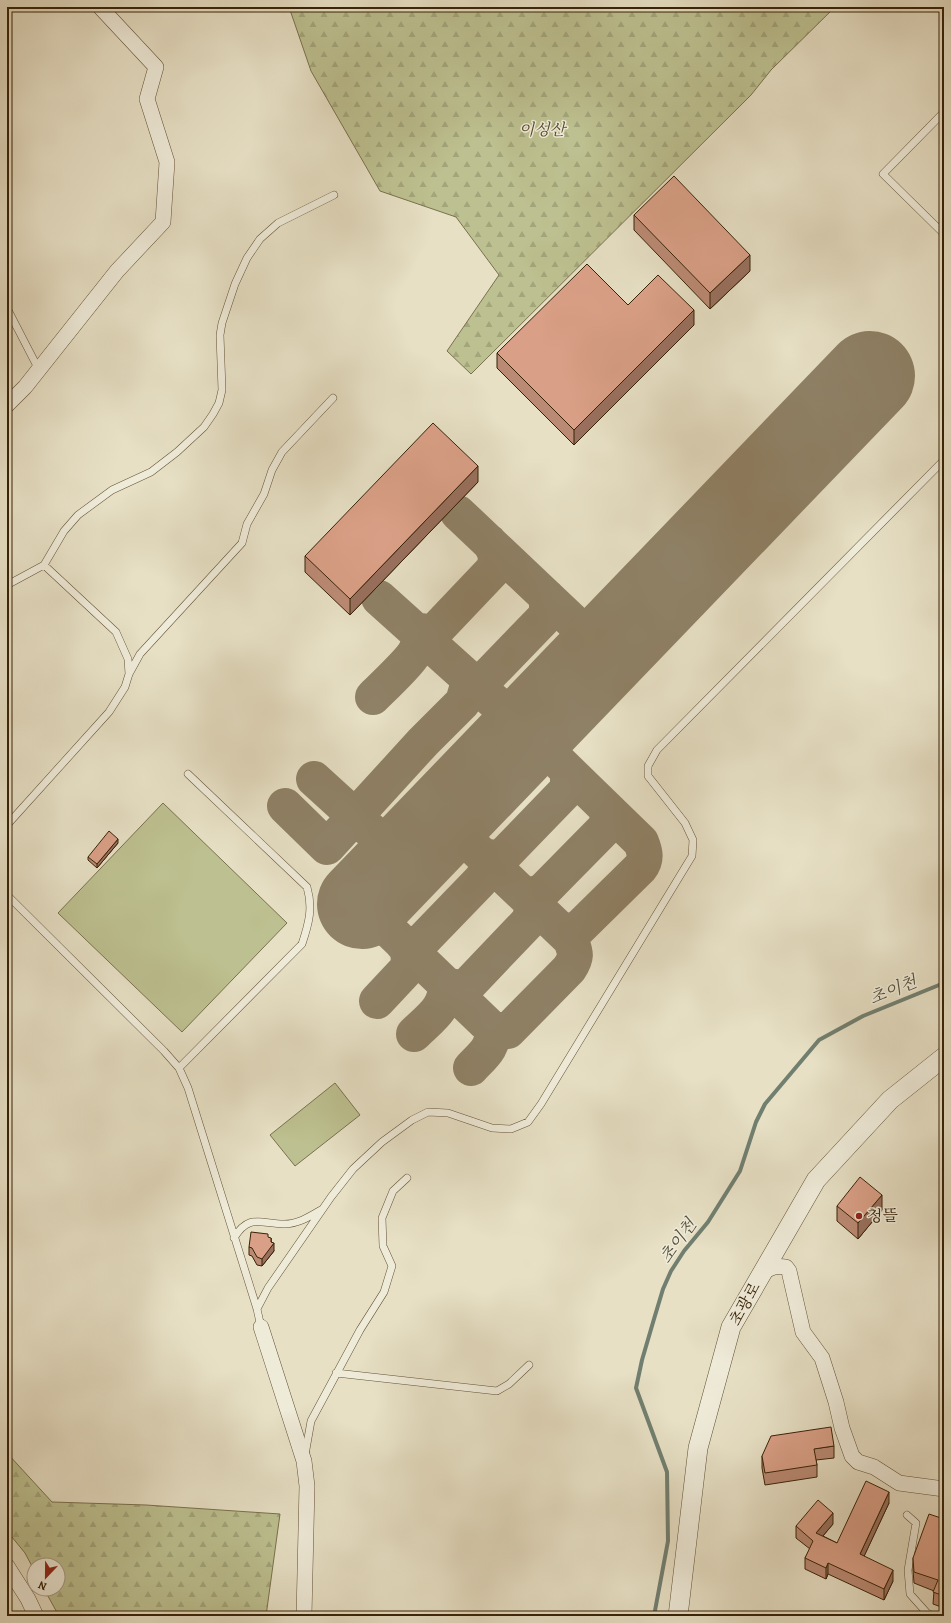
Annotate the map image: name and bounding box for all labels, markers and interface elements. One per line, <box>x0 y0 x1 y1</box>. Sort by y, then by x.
park label: 이성산 <box>519 119 568 141</box>
water label: 초이천 <box>866 970 922 1010</box>
place label: 청뜰 <box>867 1205 898 1227</box>
marker: 청뜰 <box>854 1211 864 1221</box>
water label: 초이천 <box>654 1213 703 1268</box>
street label: 초광로 <box>724 1278 766 1330</box>
north arrow <box>26 1557 66 1597</box>
text: N <box>36 1577 49 1594</box>

